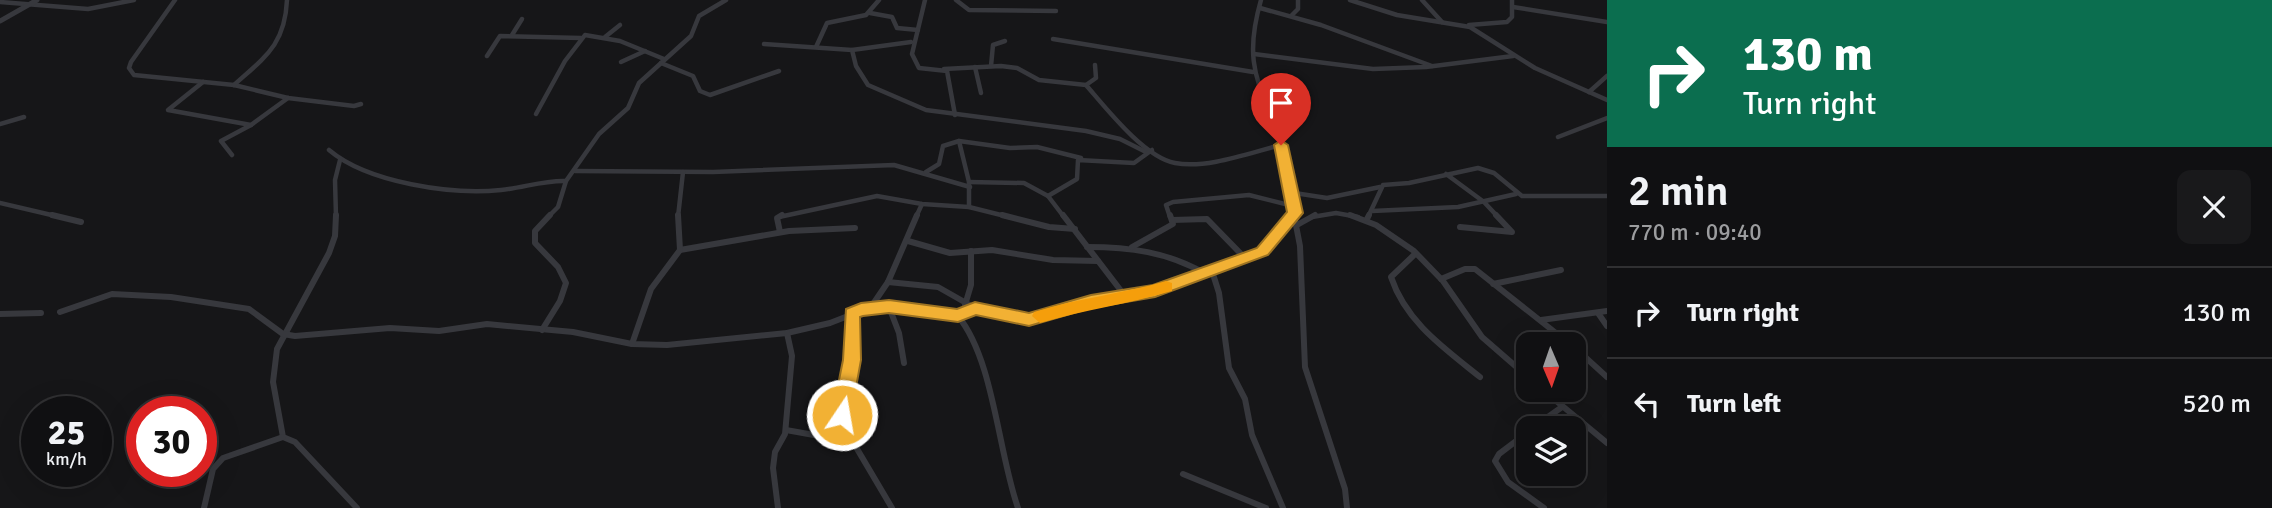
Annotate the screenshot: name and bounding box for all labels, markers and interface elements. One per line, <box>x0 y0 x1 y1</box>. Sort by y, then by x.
text: 130 m <box>1743 24 1873 84</box>
icon: right <box>1628 28 1719 119</box>
pin <box>1251 73 1311 145</box>
icon: arrive <box>1262 84 1300 122</box>
text: Turn right <box>1743 84 1876 123</box>
text: 2 min <box>1628 166 1729 217</box>
button: close <box>2177 170 2251 244</box>
text: 770 m · 09:40 <box>1628 218 1762 247</box>
icon: right <box>1628 294 1666 332</box>
text: Turn right <box>1687 297 1799 329</box>
text: 130 m <box>2182 297 2251 329</box>
north arrow <box>1516 332 1586 402</box>
map controls <box>1516 332 1586 486</box>
position arrow <box>805 378 879 452</box>
icon: left <box>1628 385 1666 423</box>
text: Turn left <box>1687 388 1781 420</box>
text: 520 m <box>2182 388 2251 420</box>
speed limit sign: 30 <box>126 396 217 487</box>
text: 25 <box>48 411 85 454</box>
button: layers <box>1516 416 1586 486</box>
text: km/h <box>46 448 87 470</box>

